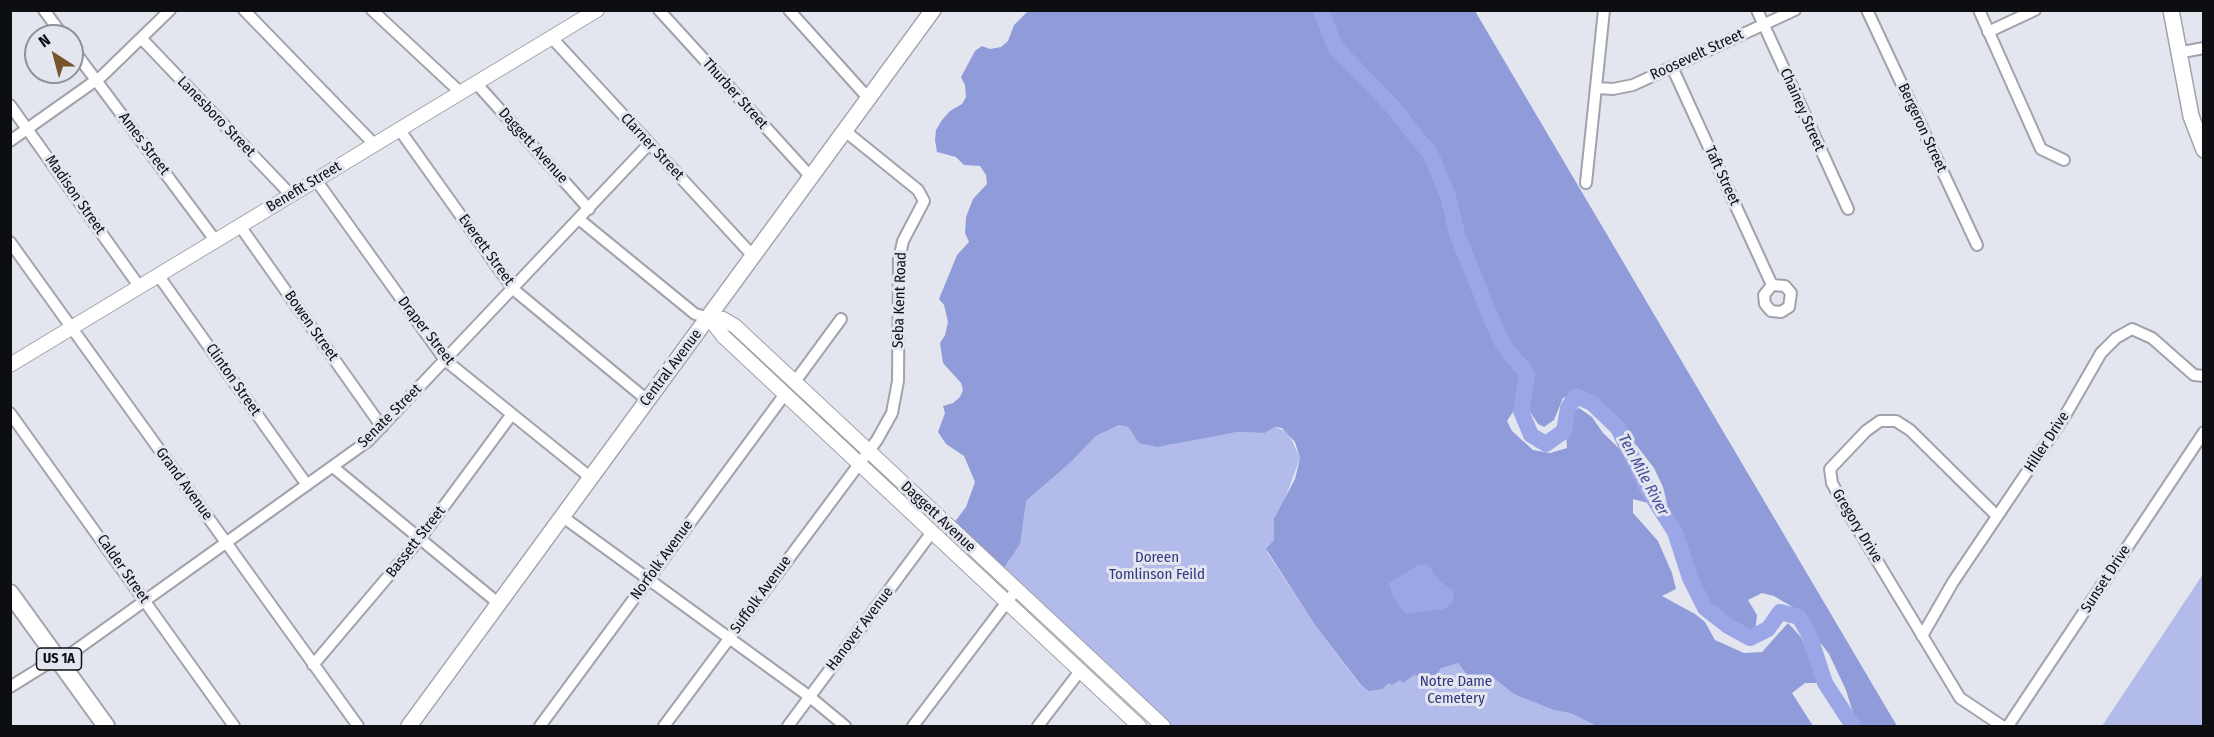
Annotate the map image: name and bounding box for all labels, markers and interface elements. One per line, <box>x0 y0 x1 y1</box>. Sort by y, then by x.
north arrow <box>24 24 84 84</box>
street label: Roosevelt Street <box>1648 26 1746 84</box>
text: N <box>35 30 54 51</box>
street label: Thurber Street <box>699 55 771 133</box>
street label: Chainey Street <box>1776 66 1828 154</box>
street label: Lanesboro Street <box>173 73 259 161</box>
street label: Bergeron Street <box>1894 81 1950 175</box>
street label: Daggett Avenue <box>494 105 572 187</box>
street label: Ames Street <box>115 109 173 179</box>
street label: Clarner Street <box>616 110 688 184</box>
street label: Taft Street <box>1700 143 1744 209</box>
street label: Madison Street <box>41 152 109 238</box>
street label: Benefit Street <box>263 158 345 216</box>
street label: Everett Street <box>454 211 518 289</box>
street label: Seba Kent Road <box>889 252 911 348</box>
street label: Bowen Street <box>280 287 342 365</box>
street label: Draper Street <box>394 293 458 369</box>
street label: Central Avenue <box>636 326 706 410</box>
street label: Clinton Street <box>202 340 264 420</box>
street label: Senate Street <box>354 380 426 452</box>
street label: Hiller Drive <box>2021 408 2073 476</box>
water label: Ten Mile River <box>1613 431 1673 519</box>
street label: Grand Avenue <box>152 444 216 524</box>
street label: Daggett Avenue <box>897 478 979 556</box>
street label: Gregory Drive <box>1828 486 1886 566</box>
street label: Bassett Street <box>383 503 449 581</box>
street label: Norfolk Avenue <box>627 517 697 603</box>
street label: Calder Street <box>93 531 153 607</box>
street label: Sunset Drive <box>2077 542 2135 616</box>
park label: Doreen Tomlinson Feild <box>1109 549 1205 584</box>
street label: Suffolk Avenue <box>727 553 795 637</box>
street label: Hanover Avenue <box>823 584 897 674</box>
road number: US 1A <box>36 648 82 670</box>
park label: Notre Dame Cemetery <box>1420 673 1492 708</box>

